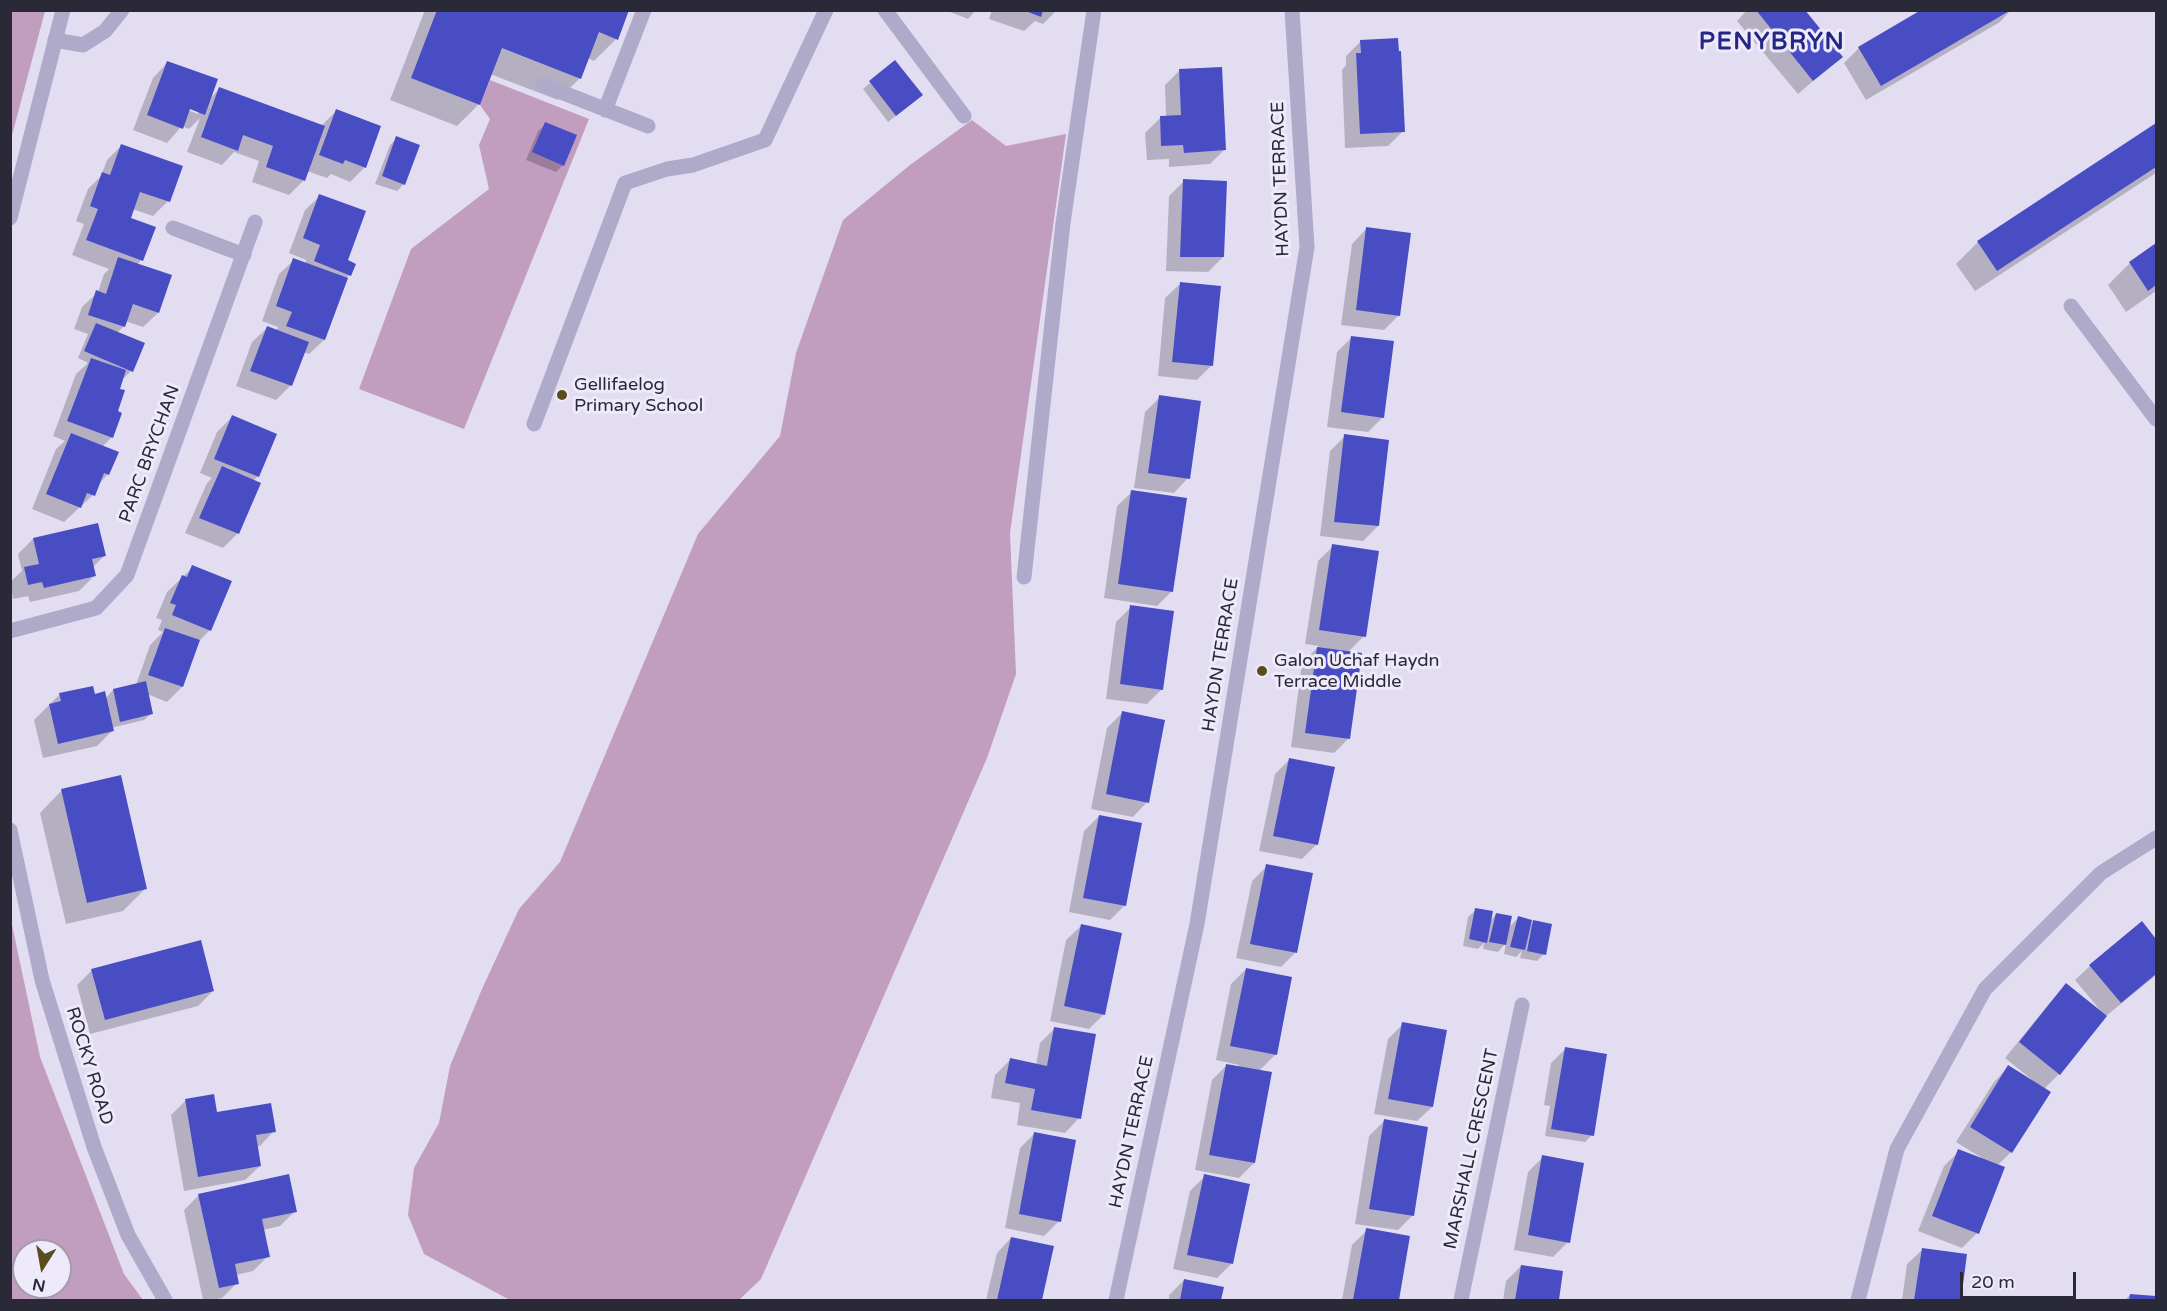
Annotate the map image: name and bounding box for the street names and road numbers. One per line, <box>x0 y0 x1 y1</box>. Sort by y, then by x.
street label: HAYDN TERRACE <box>1267 101 1295 257</box>
street label: PARC BRYCHAN <box>115 382 185 526</box>
street label: HAYDN TERRACE <box>1198 577 1244 733</box>
street label: ROCKY ROAD <box>61 1004 117 1128</box>
street label: MARSHALL CRESCENT <box>1440 1047 1504 1251</box>
street label: HAYDN TERRACE <box>1105 1054 1159 1210</box>

